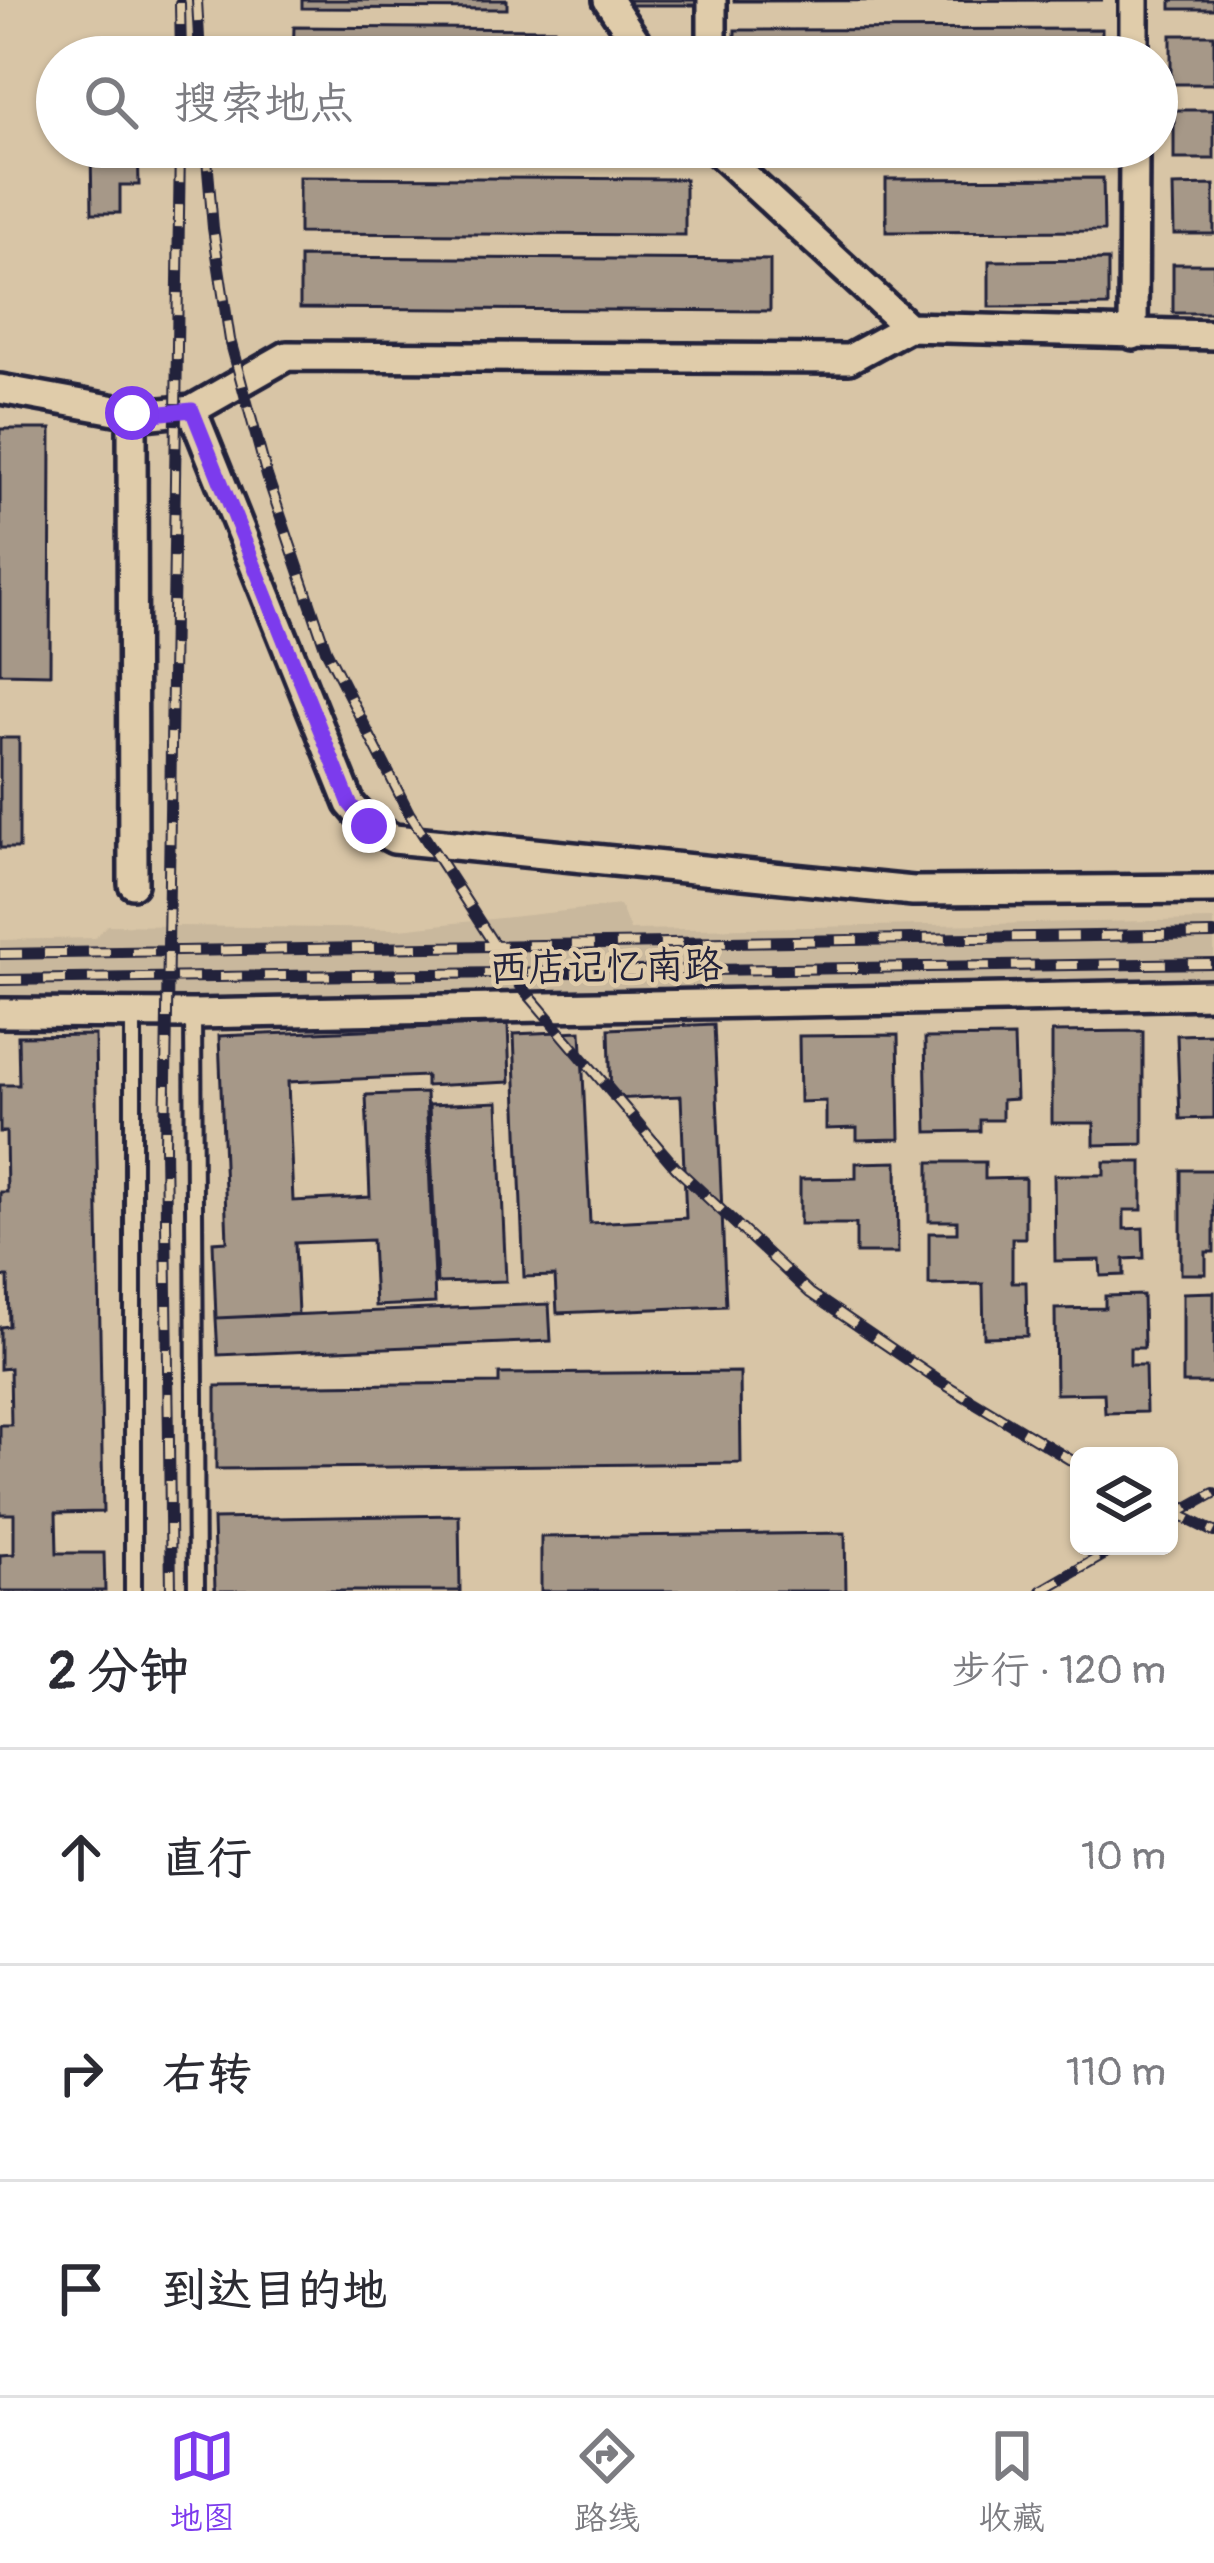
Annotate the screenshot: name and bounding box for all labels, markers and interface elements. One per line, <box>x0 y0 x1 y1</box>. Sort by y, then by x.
search box <box>36 36 1178 168</box>
icon: search <box>78 69 144 135</box>
text: 搜索地点 <box>174 76 354 132</box>
route start <box>105 386 159 440</box>
route end <box>342 799 396 853</box>
street label: 西店记忆南路 <box>489 940 723 994</box>
map controls <box>1070 1447 1178 1555</box>
button: layers <box>1070 1447 1178 1555</box>
text: 2 分钟 <box>48 1640 190 1704</box>
text: 步行 · 120 m <box>952 1646 1166 1695</box>
icon: ahead <box>48 1824 114 1890</box>
text: 直行 <box>162 1831 252 1887</box>
text: 10 m <box>1081 1832 1166 1881</box>
icon: right <box>48 2040 114 2106</box>
text: 右转 <box>162 2047 252 2103</box>
text: 110 m <box>1066 2048 1166 2097</box>
icon: arrive <box>48 2256 114 2322</box>
text: 到达目的地 <box>162 2263 387 2319</box>
tab: 地图 <box>169 2423 235 2539</box>
tab: 路线 <box>574 2423 640 2539</box>
tab: 收藏 <box>979 2423 1045 2539</box>

